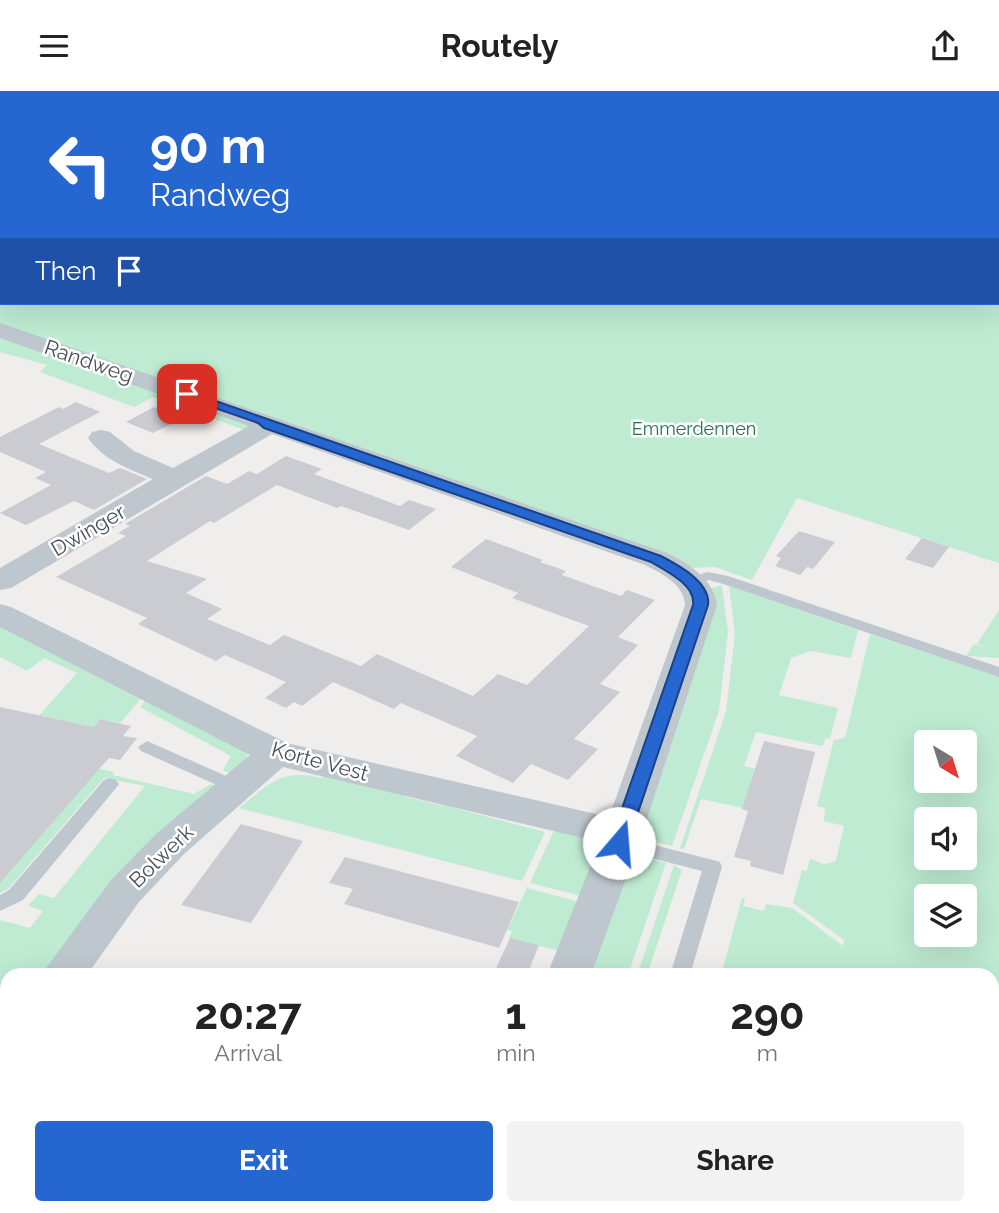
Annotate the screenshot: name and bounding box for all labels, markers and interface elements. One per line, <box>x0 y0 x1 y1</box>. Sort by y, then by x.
icon: menu <box>35 27 73 65</box>
text: Routely <box>441 27 558 64</box>
icon: share <box>926 27 964 65</box>
text: 90 m <box>150 117 266 174</box>
icon: left <box>35 119 126 210</box>
text: Randweg <box>150 176 291 213</box>
icon: arrive <box>110 252 148 290</box>
text: Then <box>35 256 96 286</box>
street label: Randweg <box>41 334 137 388</box>
pin <box>157 364 217 424</box>
icon: arrive <box>168 375 206 413</box>
park label: Emmerdennen <box>632 418 756 439</box>
street label: Dwinger <box>46 498 130 561</box>
north arrow <box>914 730 976 793</box>
map controls <box>914 730 977 947</box>
street label: Korte Vest <box>269 736 371 786</box>
position arrow <box>582 806 656 880</box>
button: sound <box>914 807 977 870</box>
street label: Bolwerk <box>124 819 198 893</box>
button: layers <box>914 884 977 947</box>
text: 20:27 <box>195 990 302 1039</box>
text: 1 <box>506 990 526 1039</box>
text: 290 <box>730 990 804 1039</box>
text: Arrival <box>214 1039 282 1066</box>
text: min <box>496 1039 536 1066</box>
text: m <box>757 1039 778 1066</box>
button: Exit <box>35 1121 493 1201</box>
button: Share <box>507 1121 964 1201</box>

